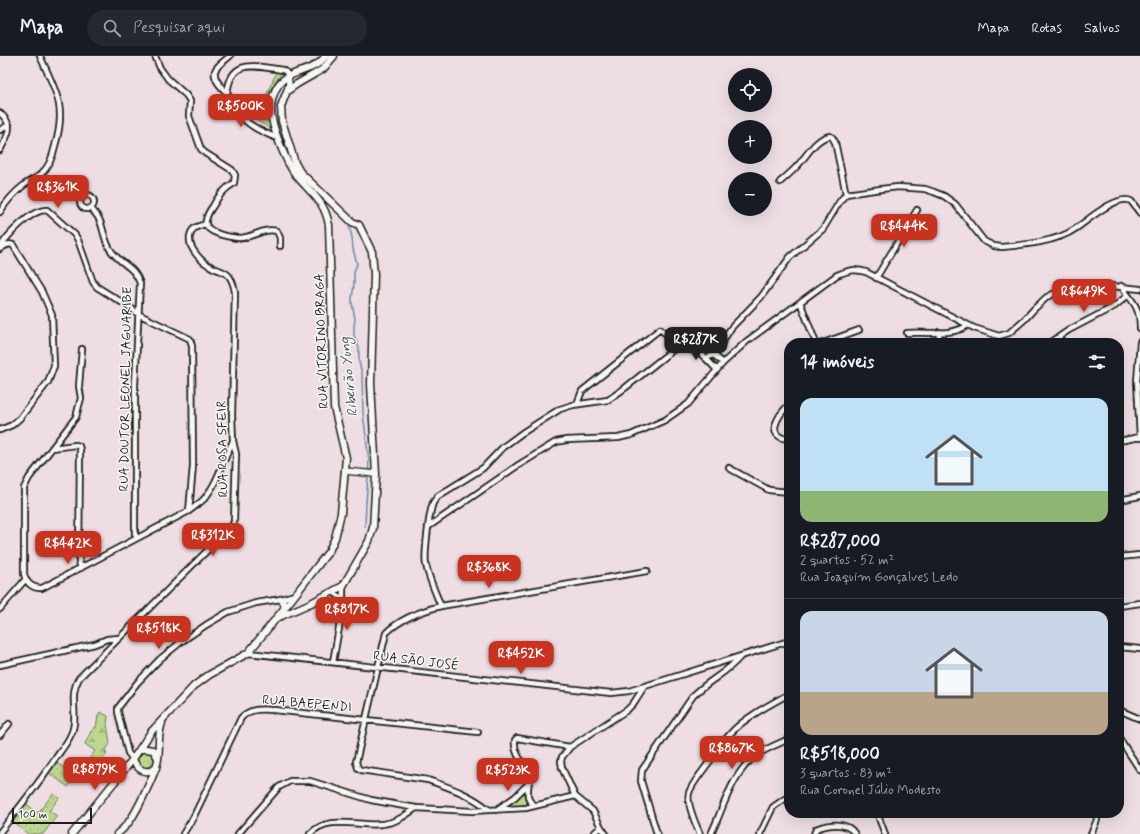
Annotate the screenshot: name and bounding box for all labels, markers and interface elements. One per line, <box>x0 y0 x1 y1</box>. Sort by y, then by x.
search box <box>87 10 367 46</box>
text: Mapa <box>20 15 63 40</box>
icon: search <box>101 17 123 39</box>
text: Pesquisar aqui <box>133 18 225 38</box>
text: Mapa <box>978 19 1009 37</box>
text: Rotas <box>1031 19 1062 37</box>
text: Salvos <box>1084 19 1120 37</box>
map controls <box>728 68 772 216</box>
button: locate <box>728 68 772 112</box>
pin: R$500K <box>208 94 274 128</box>
text: R$500K <box>217 98 265 115</box>
button: + <box>728 120 772 164</box>
button: − <box>728 172 772 216</box>
pin: R$361K <box>25 175 91 209</box>
text: R$361K <box>37 179 79 196</box>
pin: R$444K <box>871 214 937 248</box>
text: R$444K <box>880 218 928 235</box>
street label: RUA VITORINO BRAGA <box>311 273 333 409</box>
pin: R$649K <box>1051 279 1117 313</box>
text: R$649K <box>1061 283 1107 300</box>
street label: RUA DOUTOR LEONEL JAGUARIBE <box>116 286 136 491</box>
pin: R$287K <box>663 327 729 361</box>
text: R$287K <box>673 331 719 348</box>
water label: Ribeirão Yung <box>336 335 364 418</box>
text: 14 imóveis <box>800 351 874 373</box>
icon: filters <box>1086 351 1108 373</box>
street label: RUA ROSA SFEIR <box>214 401 232 497</box>
icon: home <box>918 424 990 496</box>
pin: R$312K <box>180 523 246 557</box>
text: R$312K <box>191 527 235 544</box>
text: R$287,000 <box>800 530 880 552</box>
pin: R$442K <box>35 531 101 565</box>
text: R$442K <box>44 535 92 552</box>
text: 2 quartos · 52 m² <box>800 552 894 569</box>
pin: R$368K <box>456 555 522 589</box>
text: R$368K <box>467 559 511 576</box>
text: Rua Joaquim Gonçalves Ledo <box>800 569 958 586</box>
pin: R$817K <box>314 597 380 631</box>
text: R$817K <box>325 601 369 618</box>
pin: R$518K <box>126 616 192 650</box>
text: R$518K <box>137 620 181 637</box>
icon: home <box>918 637 990 709</box>
pin: R$452K <box>488 641 554 675</box>
text: R$452K <box>498 645 544 662</box>
street label: RUA SÃO JOSÉ <box>372 646 460 675</box>
street label: RUA BAEPENDI <box>261 692 353 716</box>
pin: R$867K <box>699 736 765 770</box>
text: R$867K <box>709 740 755 757</box>
text: R$518,000 <box>800 743 880 765</box>
pin: R$879K <box>62 757 128 791</box>
pin: R$523K <box>475 758 541 792</box>
text: R$879K <box>72 761 118 778</box>
text: R$523K <box>486 762 530 779</box>
text: 3 quartos · 83 m² <box>800 765 892 782</box>
text: Rua Coronel Júlio Modesto <box>800 782 941 799</box>
scale bar <box>12 806 92 825</box>
text: 100 m <box>18 808 48 822</box>

